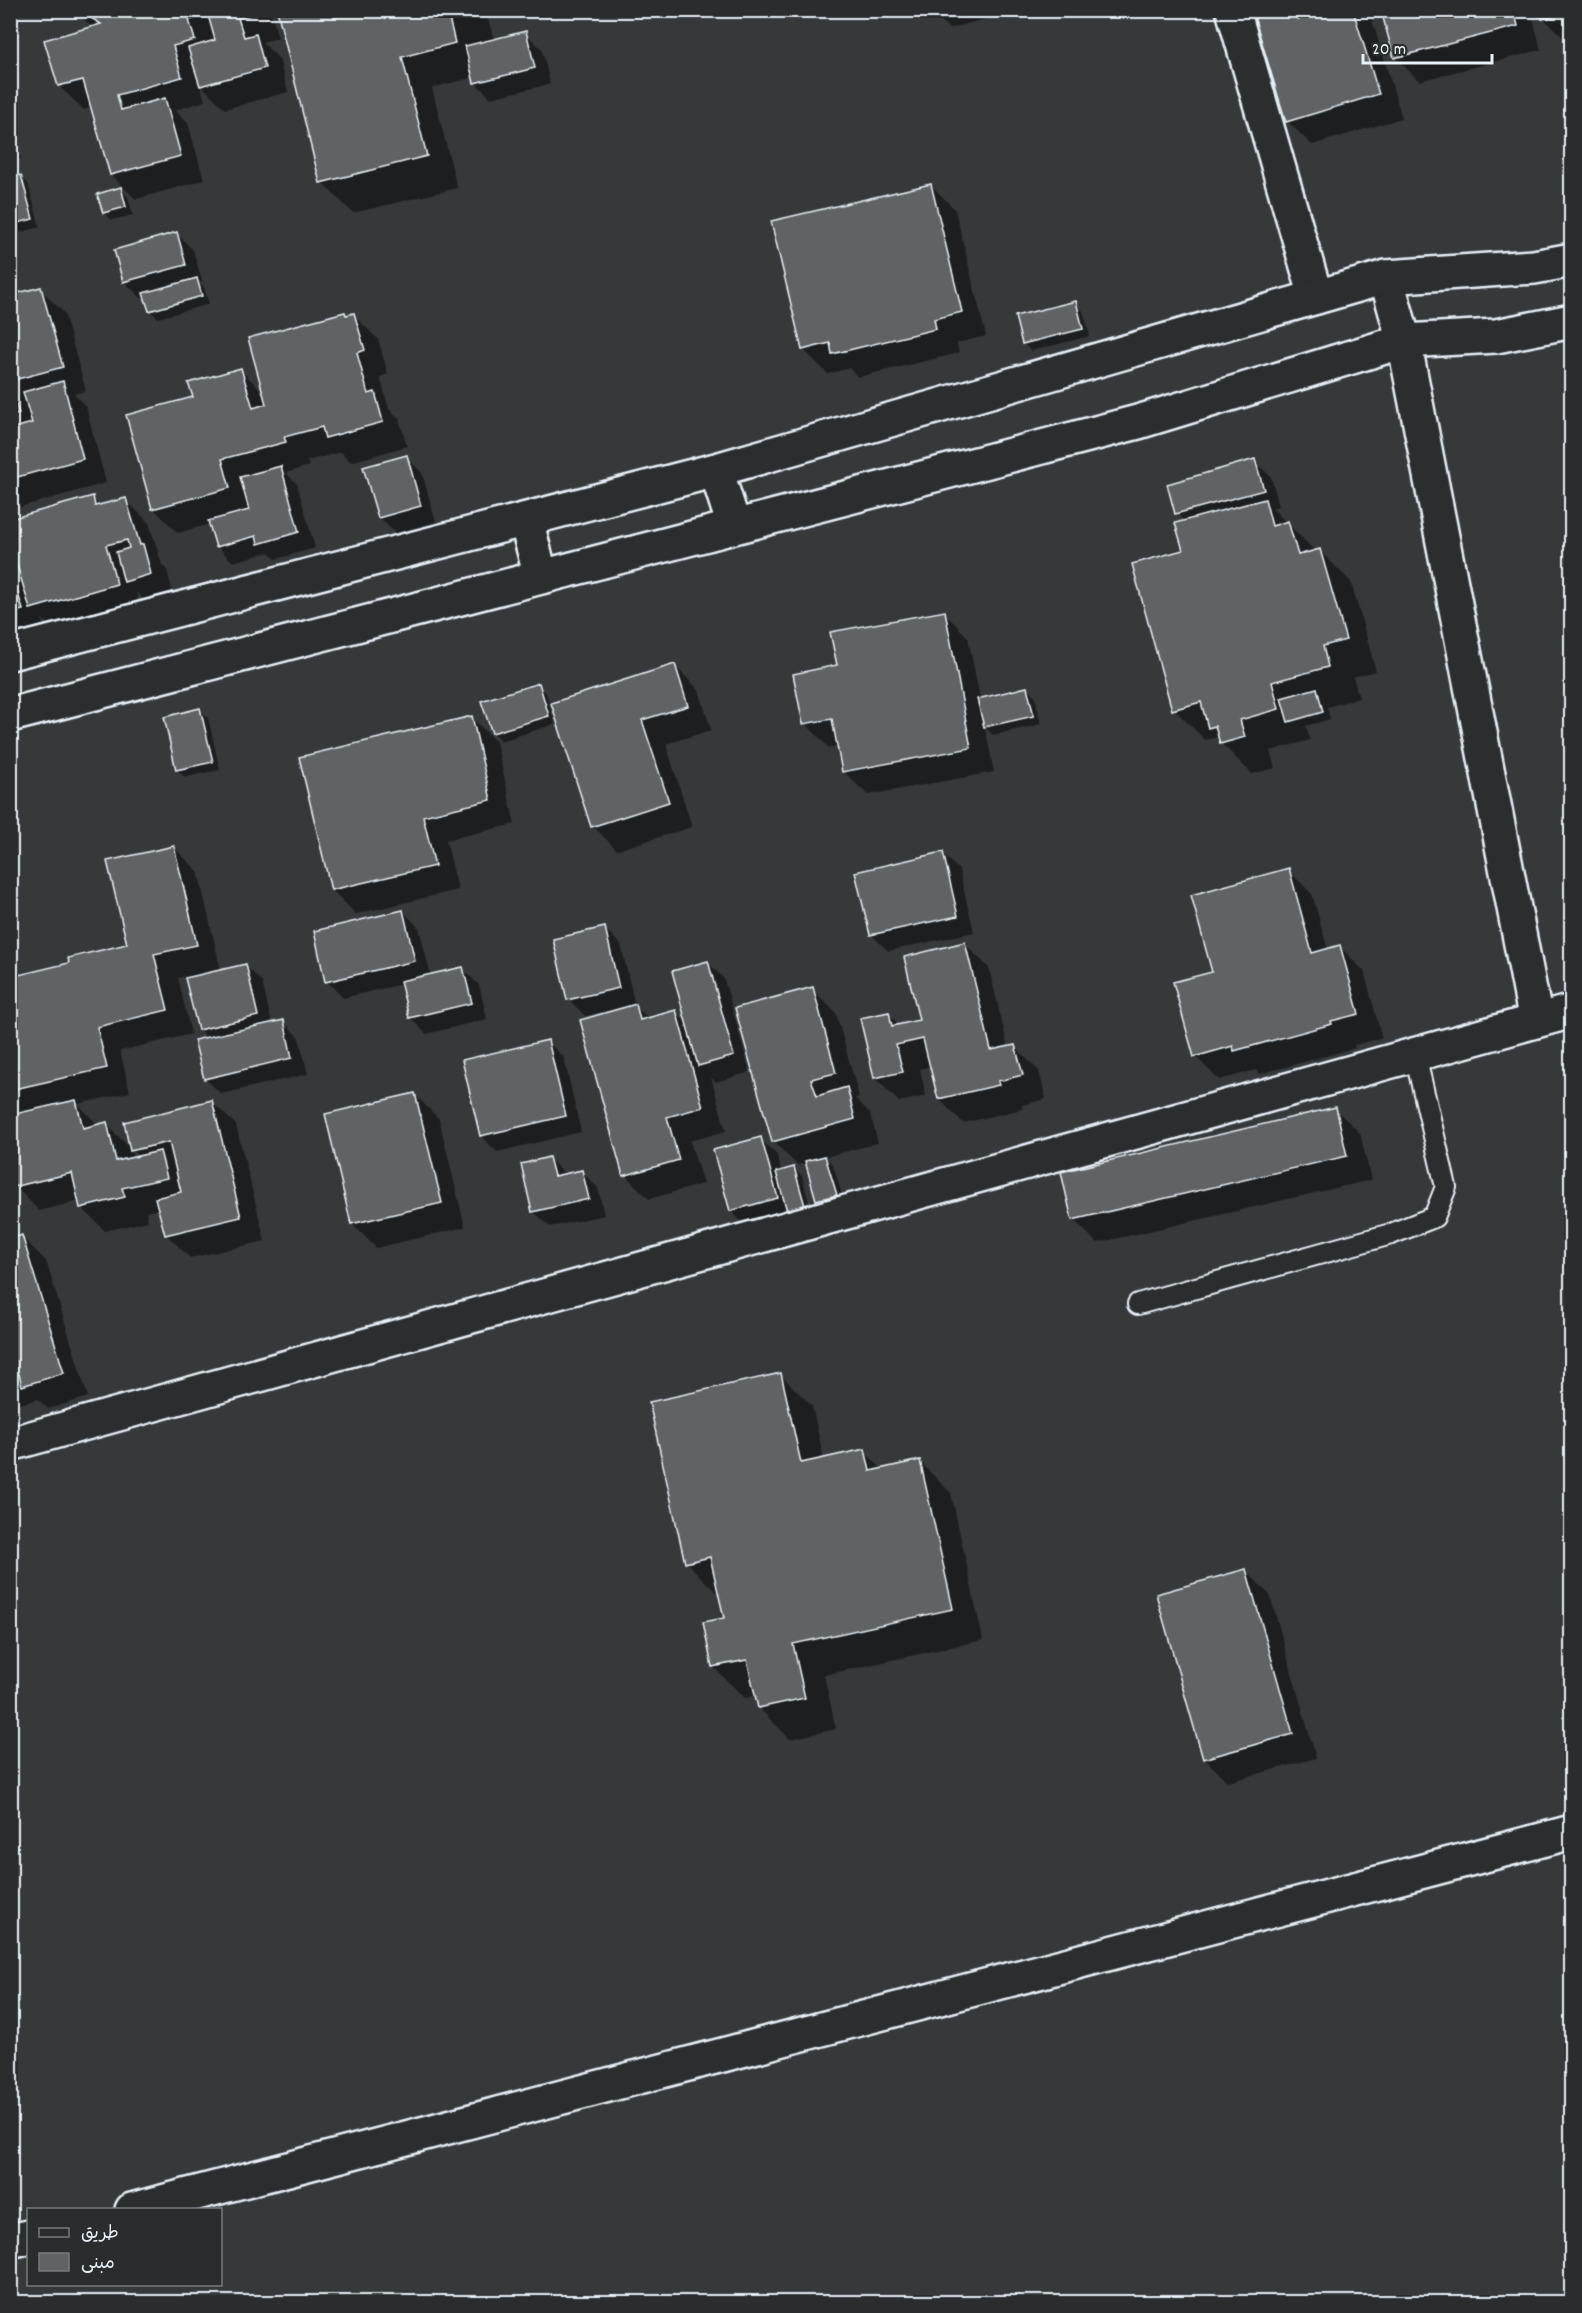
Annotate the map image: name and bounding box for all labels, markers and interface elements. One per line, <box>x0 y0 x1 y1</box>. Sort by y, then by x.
scale bar <box>1363 27 1492 65</box>
text: 20 m <box>1372 38 1406 63</box>
legend <box>27 2208 222 2286</box>
text: طريق <box>81 2222 119 2247</box>
text: مبنى <box>81 2252 115 2277</box>

